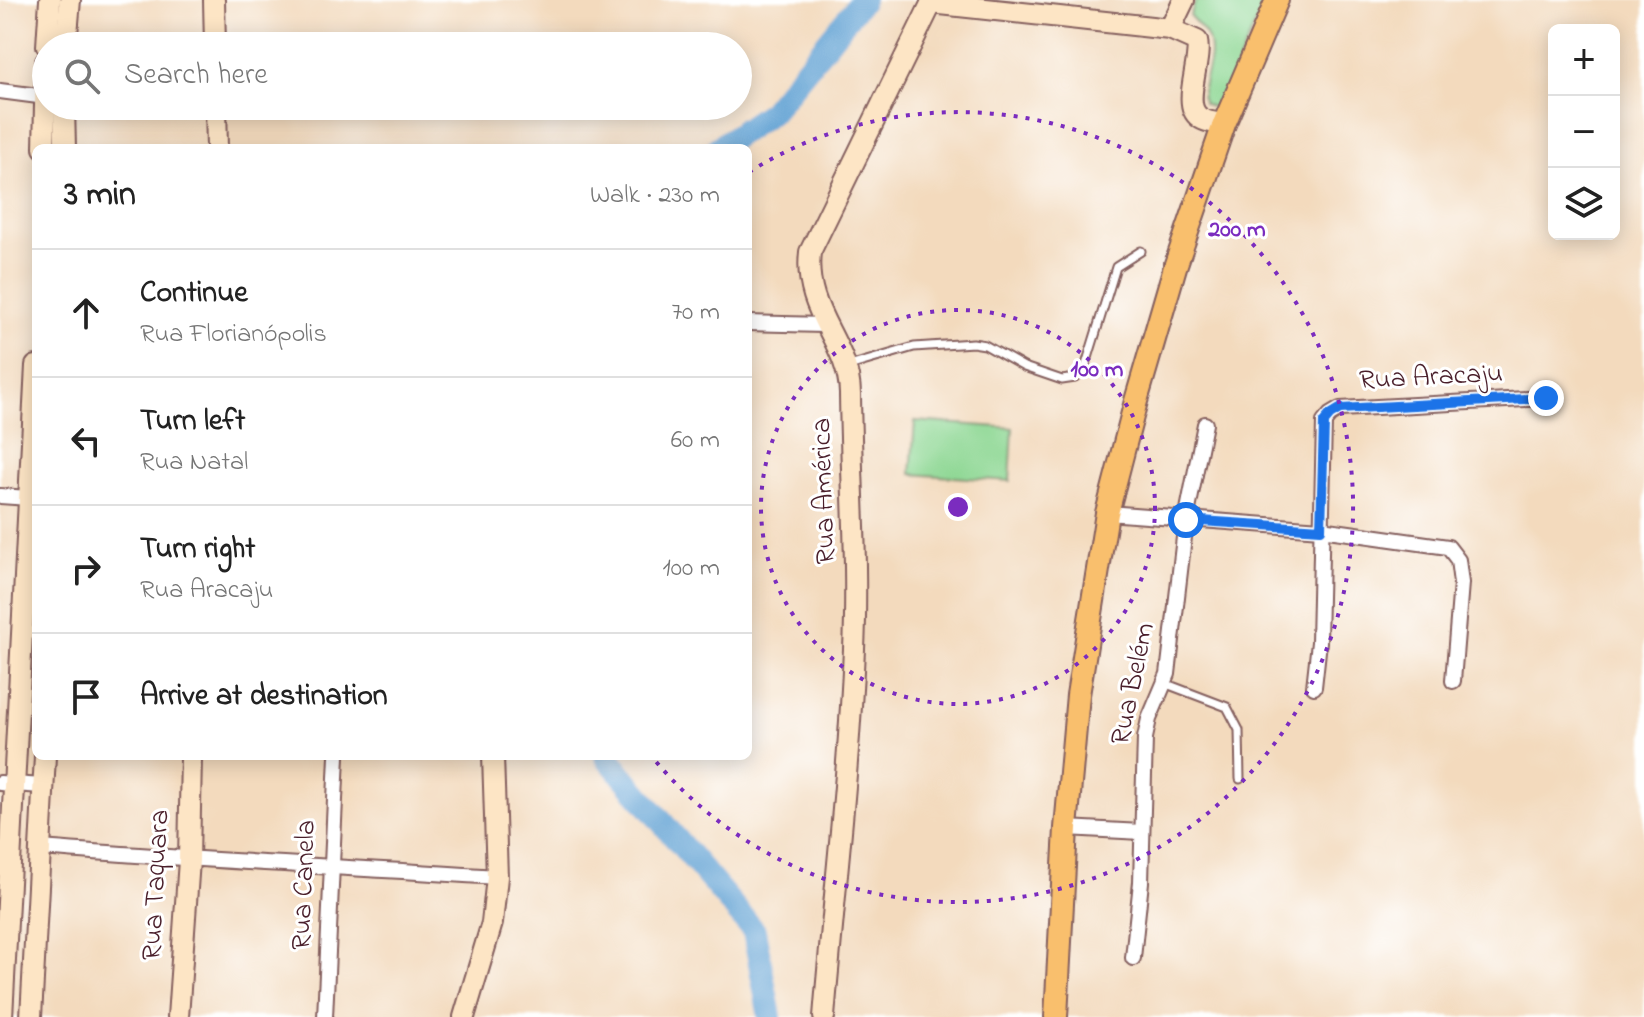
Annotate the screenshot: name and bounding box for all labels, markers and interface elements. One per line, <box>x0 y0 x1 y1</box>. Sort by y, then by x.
map controls <box>1548 24 1620 240</box>
button: + <box>1548 24 1620 96</box>
search box <box>32 32 752 120</box>
icon: search <box>60 54 104 98</box>
text: Search here <box>124 54 268 98</box>
button: − <box>1548 96 1620 168</box>
button: layers <box>1548 168 1620 240</box>
text: 3 min <box>64 171 136 221</box>
text: Walk · 230 m <box>590 177 720 215</box>
text: 200 m <box>1207 213 1266 248</box>
text: Continue <box>140 272 248 316</box>
icon: ahead <box>64 291 108 335</box>
text: 70 m <box>671 294 720 332</box>
text: Rua Florianópolis <box>140 316 327 354</box>
text: 100 m <box>1071 353 1124 388</box>
street label: Rua Aracaju <box>1358 354 1504 402</box>
route end <box>1528 380 1564 416</box>
text: Turn left <box>140 400 245 444</box>
street label: Rua América <box>802 417 848 565</box>
icon: left <box>64 419 108 463</box>
text: 60 m <box>671 422 720 460</box>
text: Rua Natal <box>140 444 248 482</box>
centre of rings <box>944 493 972 521</box>
route start <box>1168 502 1204 538</box>
text: Turn right <box>140 528 255 572</box>
icon: right <box>64 547 108 591</box>
text: 100 m <box>663 550 720 588</box>
text: Rua Aracaju <box>140 572 273 610</box>
street label: Rua Belém <box>1101 619 1167 749</box>
icon: arrive <box>64 675 108 719</box>
text: Arrive at destination <box>140 675 388 719</box>
street label: Rua Taquara <box>133 808 181 962</box>
street label: Rua Canela <box>282 819 328 951</box>

